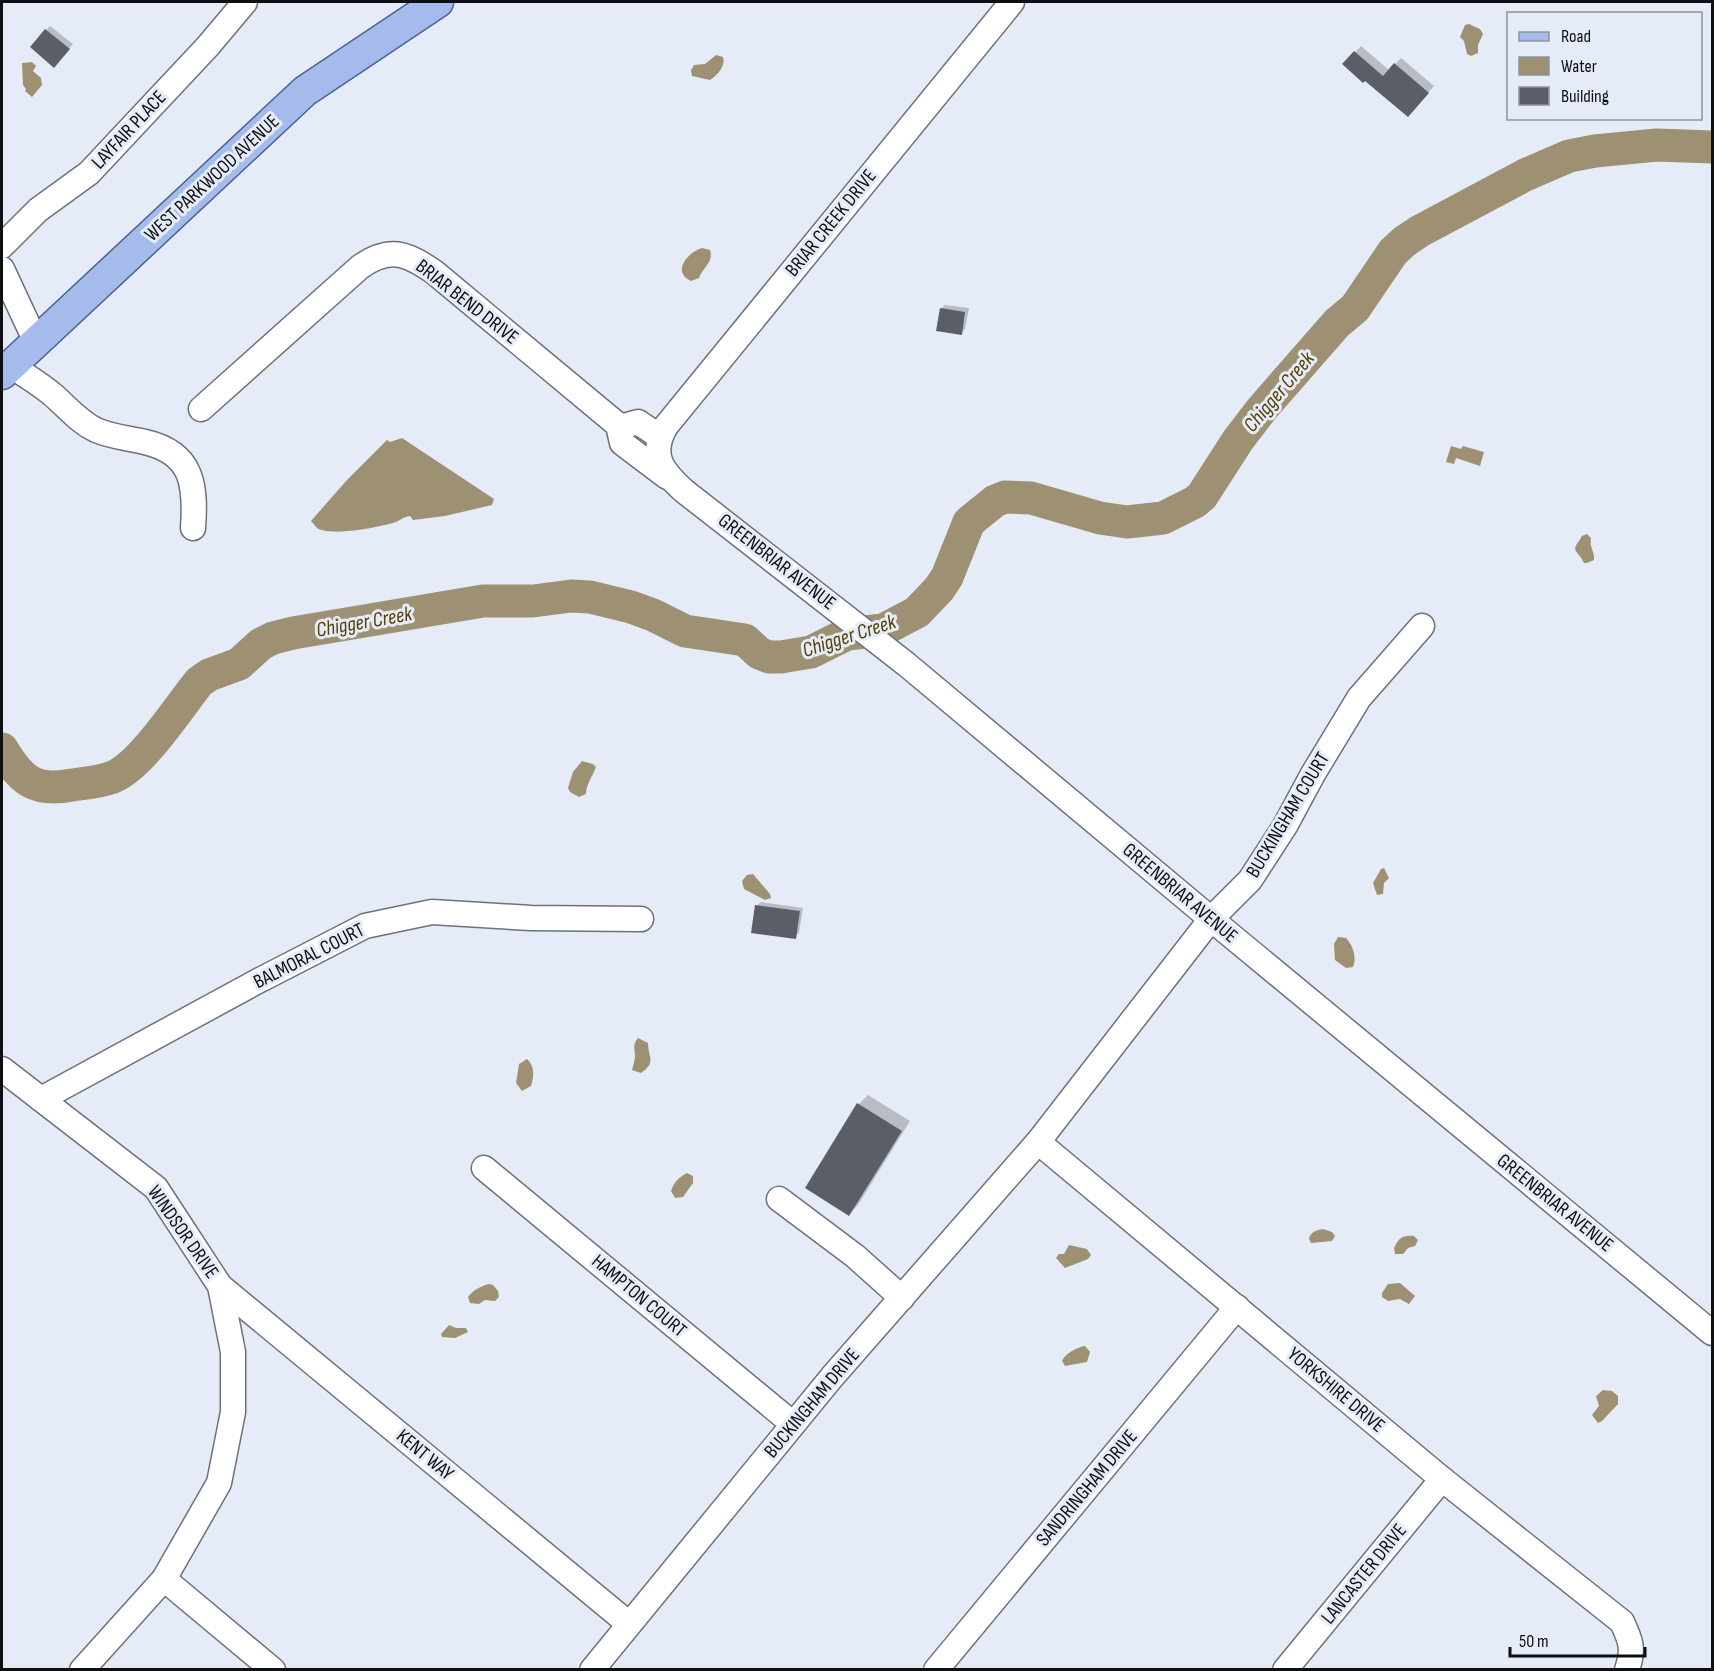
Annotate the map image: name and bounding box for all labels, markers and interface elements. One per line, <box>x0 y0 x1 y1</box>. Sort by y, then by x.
legend <box>1507 12 1702 120</box>
text: Road <box>1561 26 1591 47</box>
text: Water <box>1561 56 1597 77</box>
street label: LAYFAIR PLACE <box>87 86 171 174</box>
text: Building <box>1561 86 1609 107</box>
street label: WEST PARKWOOD AVENUE <box>140 109 284 247</box>
street label: BRIAR CREEK DRIVE <box>780 164 882 282</box>
street label: BRIAR BEND DRIVE <box>411 254 523 350</box>
water label: Chigger Creek <box>1238 346 1320 437</box>
street label: GREENBRIAR AVENUE <box>713 509 841 615</box>
water label: Chigger Creek <box>314 601 415 643</box>
water label: Chigger Creek <box>799 609 900 663</box>
street label: BUCKINGHAM COURT <box>1241 748 1335 882</box>
street label: GREENBRIAR AVENUE <box>1118 838 1242 948</box>
street label: BALMORAL COURT <box>250 918 368 994</box>
street label: GREENBRIAR AVENUE <box>1492 1149 1618 1257</box>
street label: WINDSOR DRIVE <box>142 1181 224 1283</box>
street label: HAMPTON COURT <box>587 1249 691 1343</box>
street label: YORKSHIRE DRIVE <box>1282 1342 1390 1438</box>
street label: BUCKINGHAM DRIVE <box>759 1343 865 1463</box>
street label: KENT WAY <box>392 1424 459 1486</box>
street label: SANDRINGHAM DRIVE <box>1031 1425 1143 1551</box>
street label: LANCASTER DRIVE <box>1316 1519 1412 1629</box>
scale bar <box>1510 1620 1645 1658</box>
text: 50 m <box>1519 1631 1549 1652</box>

